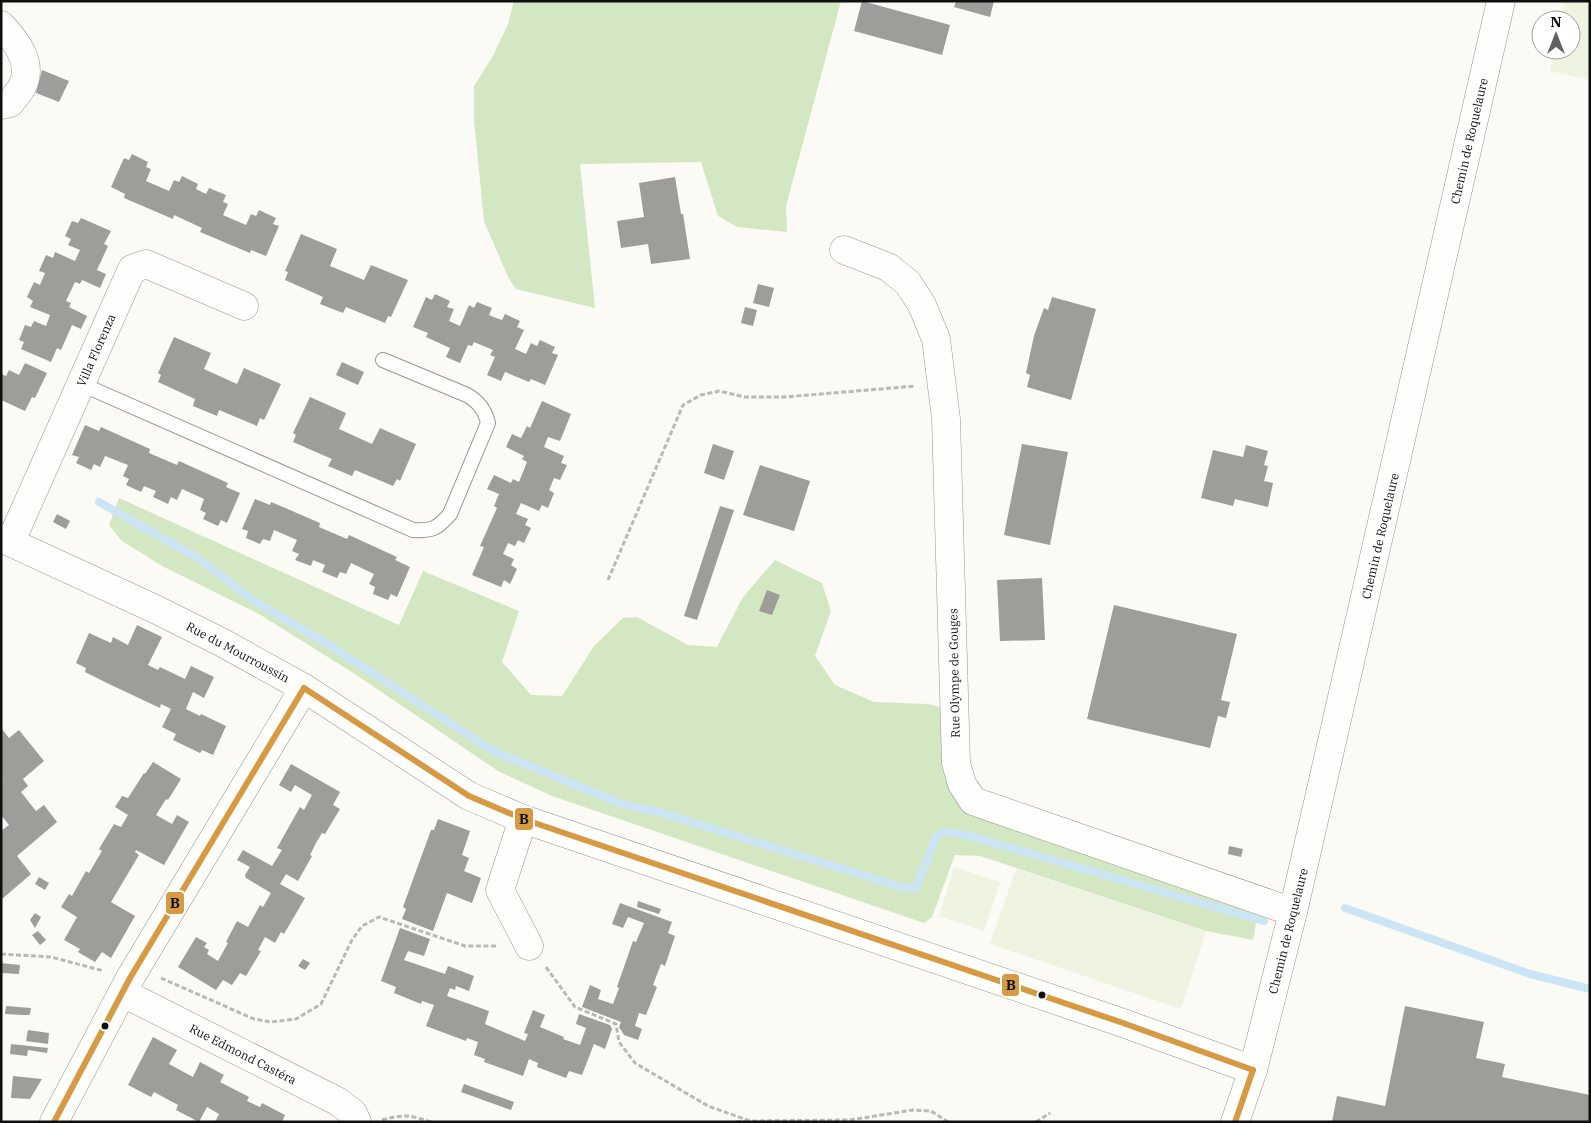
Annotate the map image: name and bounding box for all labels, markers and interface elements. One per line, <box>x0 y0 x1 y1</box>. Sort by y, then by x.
north arrow <box>1531 10 1581 60</box>
text: N <box>1550 13 1562 31</box>
street label: Chemin de Roquelaure <box>1447 76 1491 206</box>
street label: Villa Florenza <box>73 311 119 389</box>
street label: Chemin de Roquelaure <box>1358 471 1402 601</box>
street label: Rue Olympe de Gouges <box>945 608 963 738</box>
street label: Rue du Mourroussin <box>184 618 292 686</box>
line badge: B <box>514 807 534 831</box>
text: B <box>519 810 529 828</box>
street label: Chemin de Roquelaure <box>1265 867 1311 995</box>
line badge: B <box>165 891 185 915</box>
text: B <box>170 894 180 912</box>
line badge: B <box>1001 973 1020 997</box>
text: B <box>1006 976 1016 994</box>
unlabelled marker <box>1037 990 1047 1000</box>
unlabelled marker <box>100 1021 110 1031</box>
street label: Rue Edmond Castéra <box>187 1021 299 1088</box>

